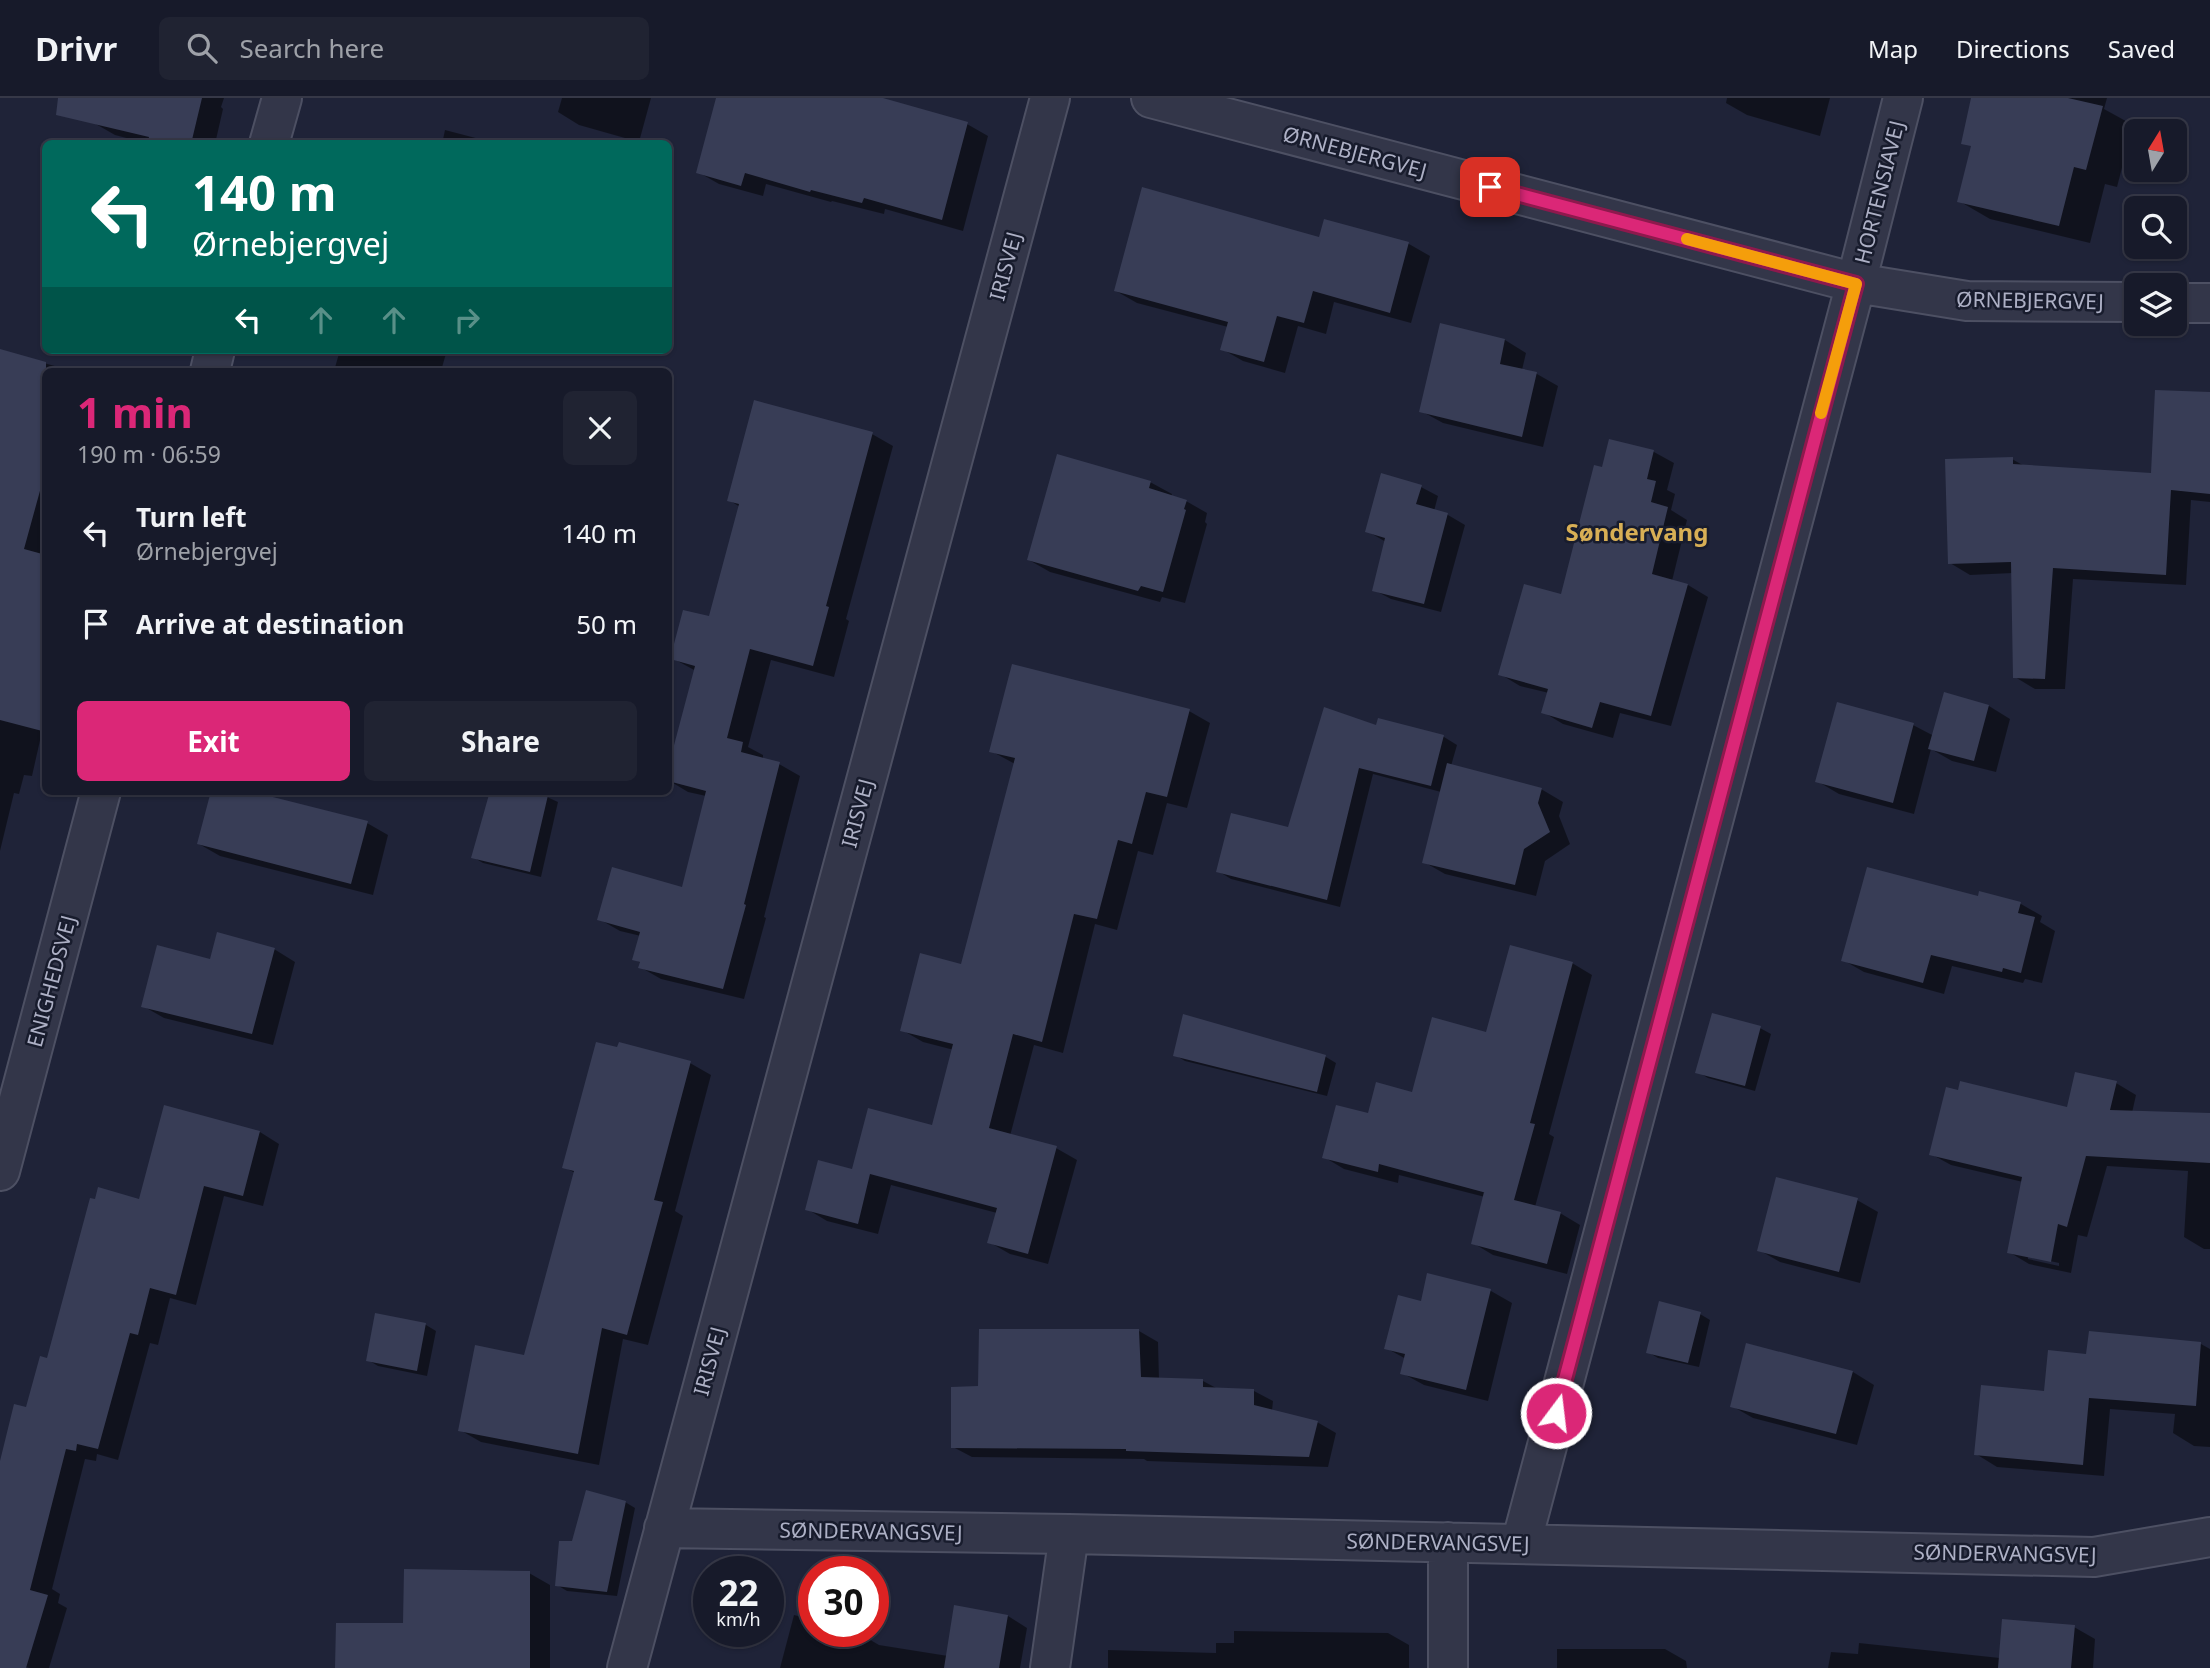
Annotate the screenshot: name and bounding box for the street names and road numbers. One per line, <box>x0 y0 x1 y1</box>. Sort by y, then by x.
street label: HORTENSIAVEJ <box>1848 117 1910 267</box>
street label: ØRNEBJERGVEJ <box>1280 119 1430 185</box>
street label: IRISVEJ <box>982 229 1028 303</box>
street label: ØRNEBJERGVEJ <box>1956 285 2104 315</box>
street label: IRISVEJ <box>834 776 880 850</box>
street label: ENIGHEDSVEJ <box>20 912 82 1050</box>
street label: IRISVEJ <box>686 1324 732 1398</box>
street label: SØNDERVANGSVEJ <box>779 1515 963 1547</box>
street label: SØNDERVANGSVEJ <box>1346 1526 1530 1558</box>
street label: SØNDERVANGSVEJ <box>1913 1537 2097 1569</box>

